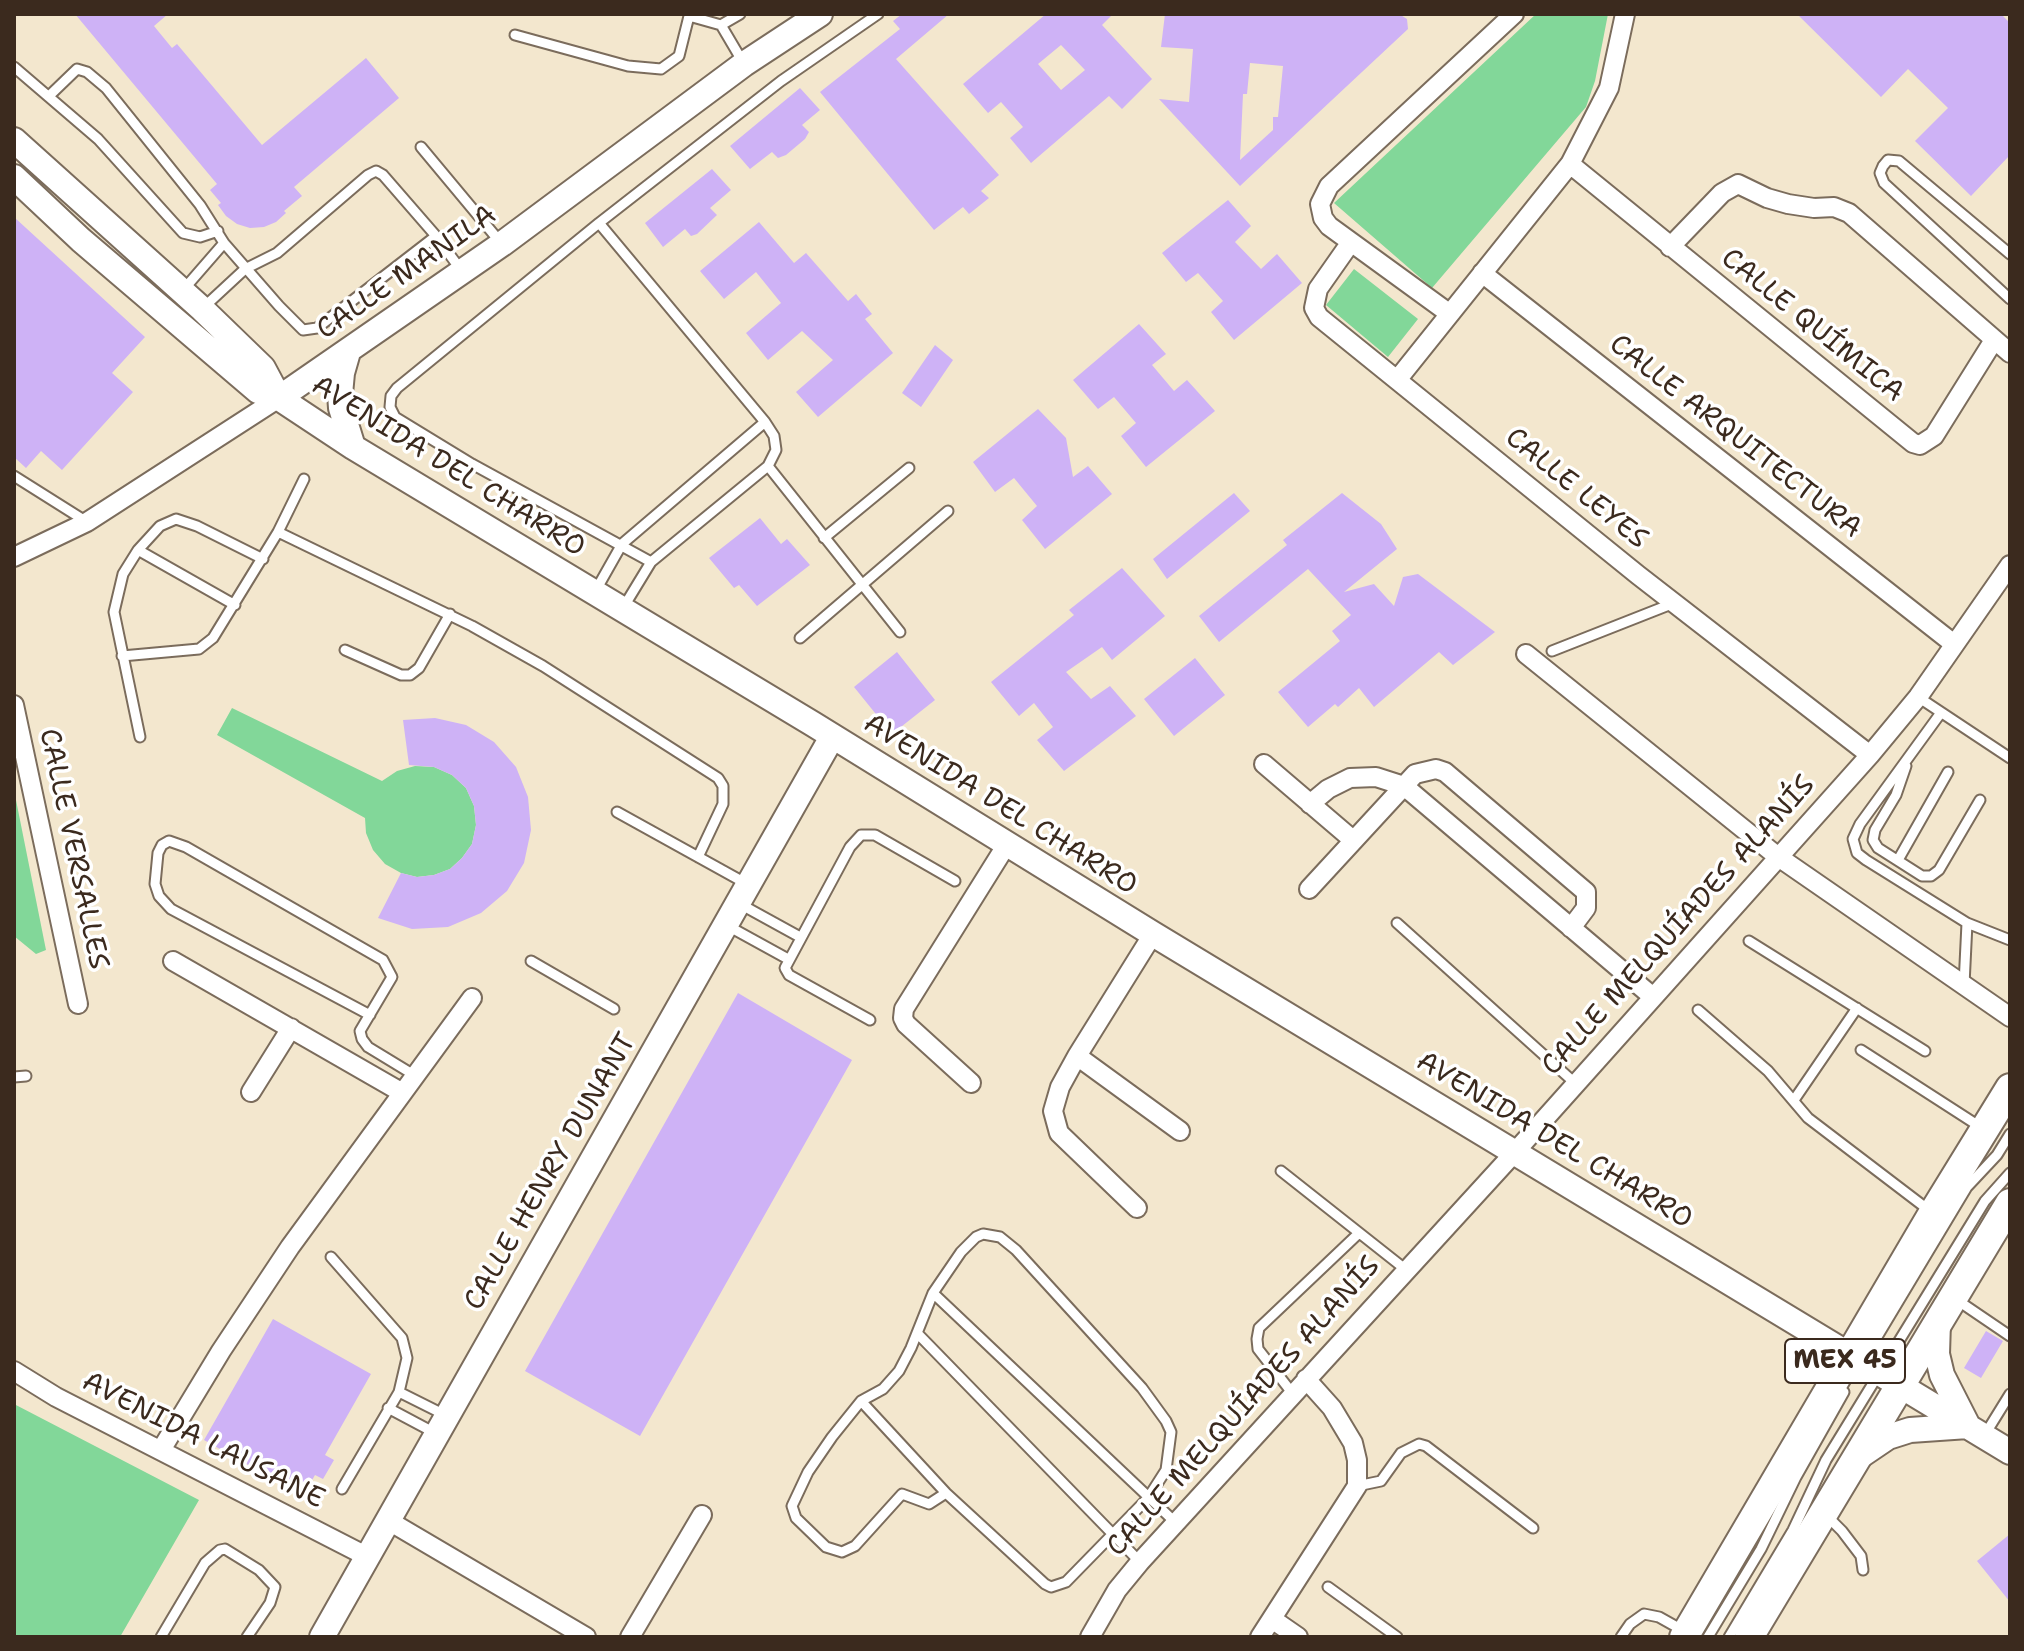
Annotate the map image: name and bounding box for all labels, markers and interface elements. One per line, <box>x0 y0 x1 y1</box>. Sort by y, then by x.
street label: CALLE MANILA <box>311 199 503 347</box>
street label: CALLE QUÍMICA <box>1714 242 1910 410</box>
street label: CALLE ARQUITECTURA <box>1602 328 1868 546</box>
street label: AVENIDA DEL CHARRO <box>305 369 591 565</box>
street label: CALLE LEYES <box>1498 421 1654 557</box>
street label: AVENIDA DEL CHARRO <box>857 707 1143 903</box>
street label: CALLE VERSALLES <box>31 726 115 972</box>
street label: CALLE MELQUÍADES ALANÍS <box>1535 769 1823 1083</box>
street label: CALLE HENRY DUNANT <box>458 1027 644 1317</box>
street label: AVENIDA DEL CHARRO <box>1410 1045 1698 1237</box>
street label: CALLE MELQUÍADES ALANÍS <box>1100 1250 1388 1564</box>
road number: MEX 45 <box>1785 1339 1905 1383</box>
street label: AVENIDA LAUSANE <box>76 1365 330 1517</box>

